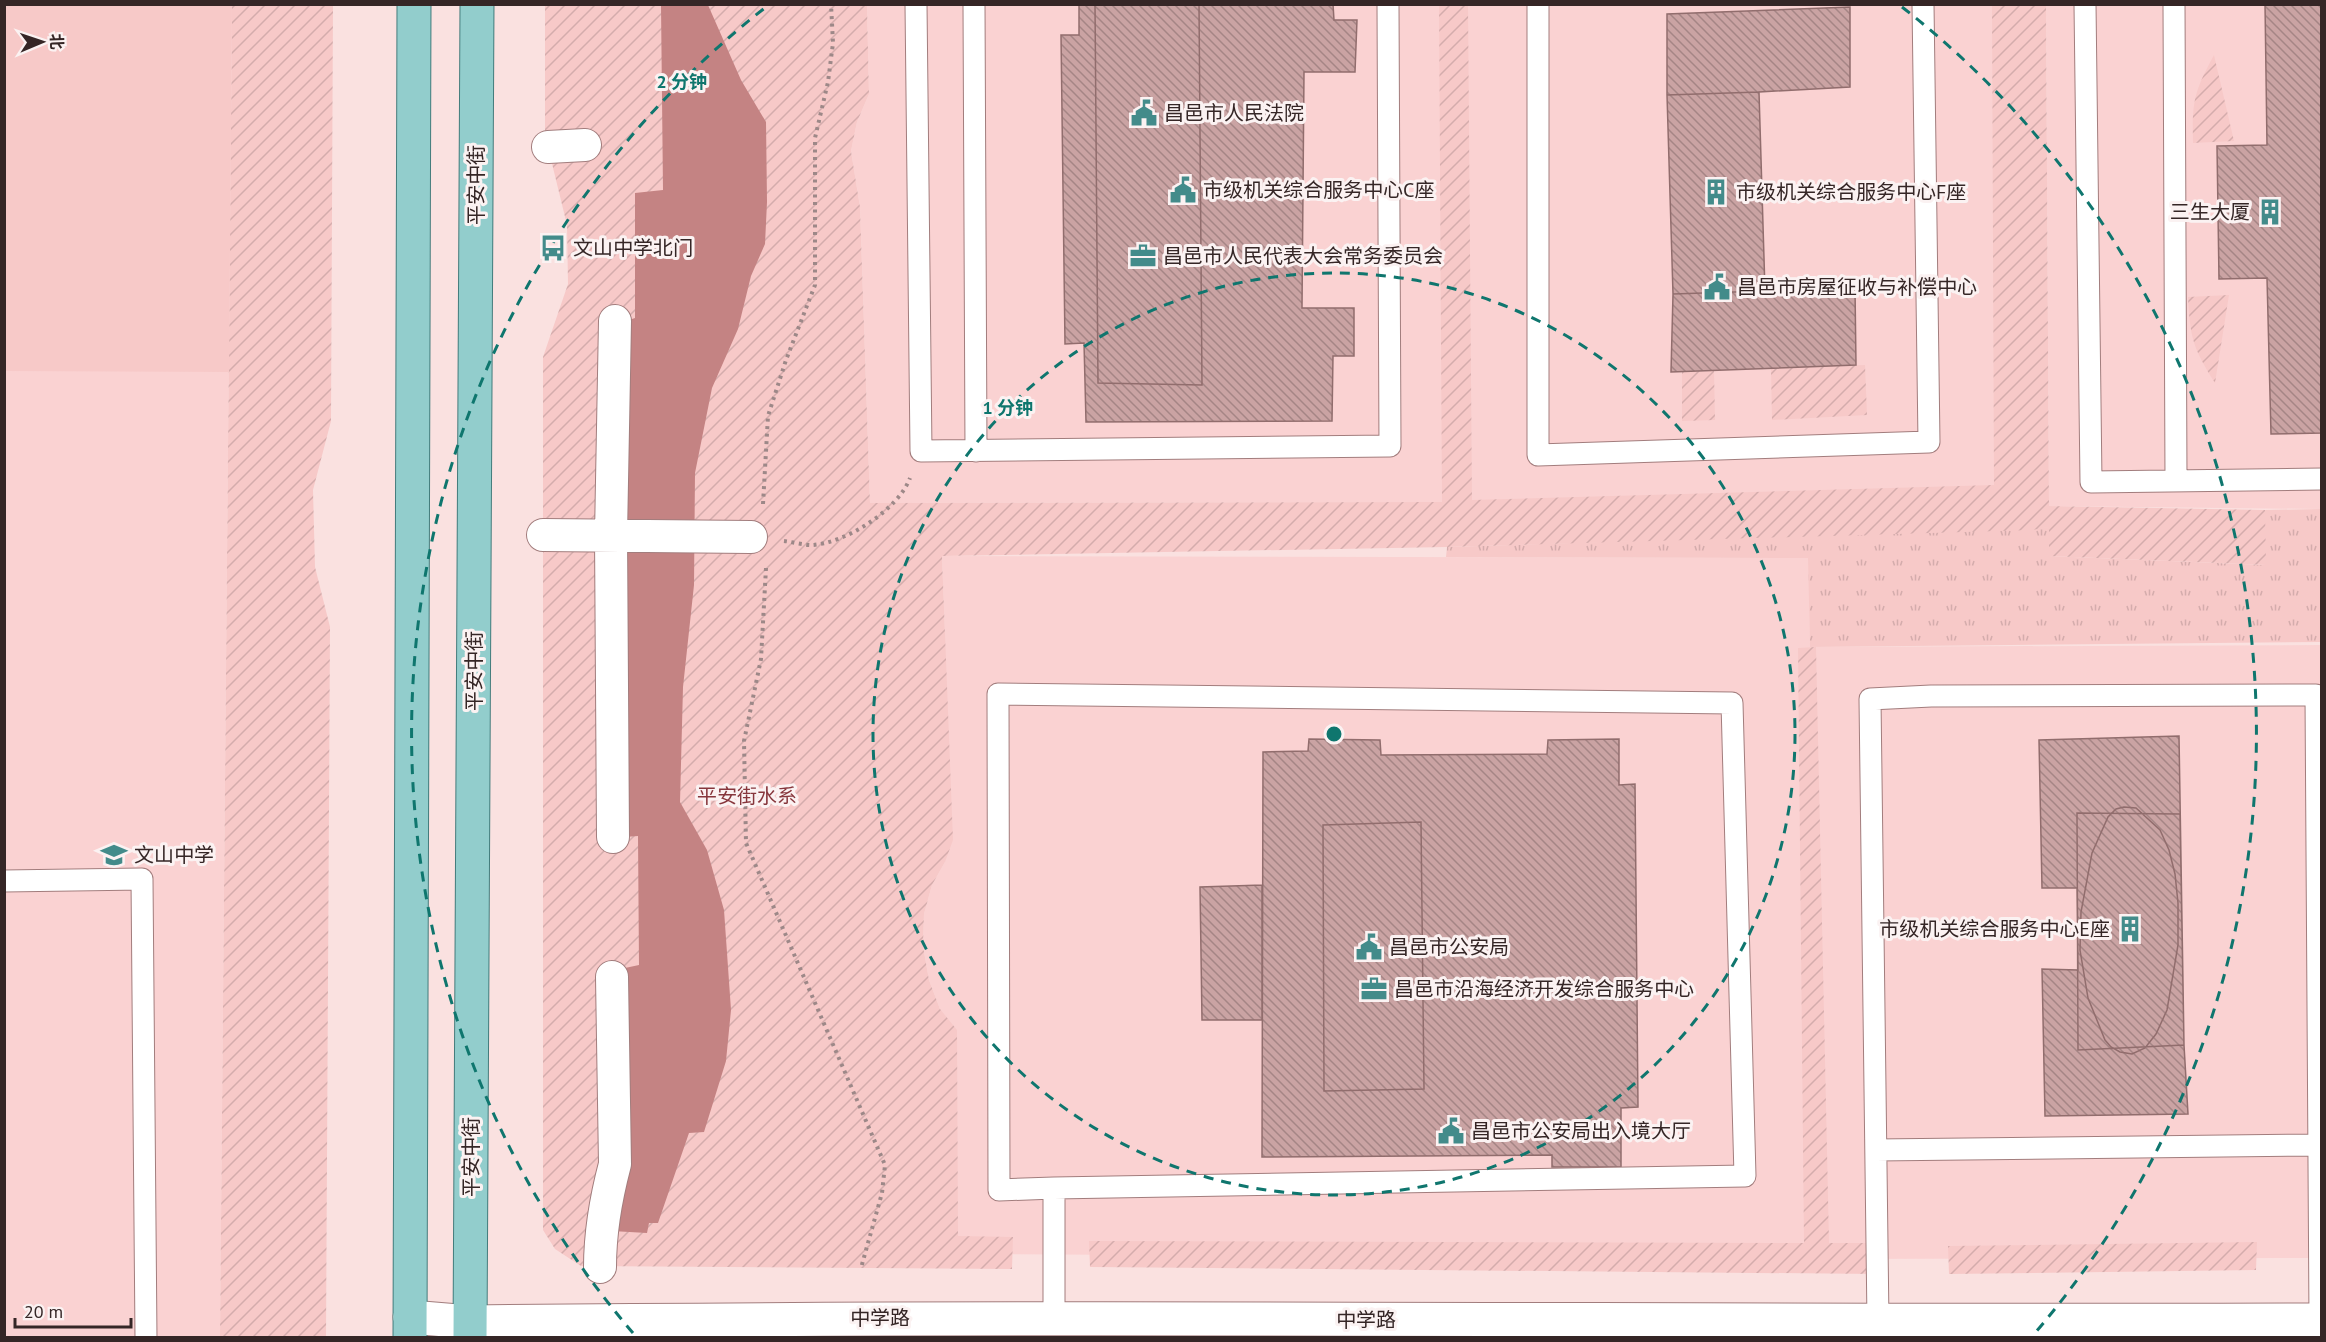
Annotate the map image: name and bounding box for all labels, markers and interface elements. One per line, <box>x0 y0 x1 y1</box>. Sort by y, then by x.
north arrow <box>12 12 72 72</box>
text: 北 <box>47 33 67 50</box>
text: 2 分钟 <box>657 70 707 93</box>
public building icon: 昌邑市人民法院 <box>1129 98 1159 128</box>
place label: 昌邑市人民法院 <box>1164 100 1304 126</box>
street label: 平安中街 <box>463 145 489 225</box>
public building icon: 市级机关综合服务中心C座 <box>1168 175 1198 205</box>
place label: 市级机关综合服务中心C座 <box>1203 177 1434 203</box>
building icon: 市级机关综合服务中心F座 <box>1701 177 1731 207</box>
place label: 市级机关综合服务中心F座 <box>1736 179 1966 205</box>
building icon: 三生大厦 <box>2255 197 2285 227</box>
place label: 三生大厦 <box>2170 199 2250 225</box>
bus stop icon: 文山中学北门 <box>538 233 568 263</box>
place label: 文山中学北门 <box>573 235 693 261</box>
office icon: 昌邑市人民代表大会常务委员会 <box>1128 241 1158 271</box>
place label: 昌邑市人民代表大会常务委员会 <box>1163 243 1443 269</box>
public building icon: 昌邑市房屋征收与补偿中心 <box>1702 272 1732 302</box>
place label: 昌邑市房屋征收与补偿中心 <box>1737 274 1977 300</box>
text: 1 分钟 <box>983 396 1033 419</box>
street label: 平安中街 <box>461 631 487 711</box>
centre of rings <box>1324 724 1344 744</box>
park label: 平安街水系 <box>697 783 797 809</box>
school or university icon: 文山中学 <box>99 840 129 870</box>
place label: 文山中学 <box>134 842 214 868</box>
building icon: 市级机关综合服务中心E座 <box>2115 914 2145 944</box>
place label: 市级机关综合服务中心E座 <box>1879 916 2110 942</box>
public building icon: 昌邑市公安局 <box>1354 932 1384 962</box>
place label: 昌邑市公安局 <box>1389 934 1509 960</box>
office icon: 昌邑市沿海经济开发综合服务中心 <box>1359 974 1389 1004</box>
place label: 昌邑市沿海经济开发综合服务中心 <box>1394 976 1694 1002</box>
public building icon: 昌邑市公安局出入境大厅 <box>1436 1116 1466 1146</box>
street label: 平安中街 <box>458 1117 484 1197</box>
place label: 昌邑市公安局出入境大厅 <box>1471 1118 1691 1144</box>
scale bar <box>15 1291 130 1329</box>
text: 20 m <box>24 1300 63 1323</box>
street label: 中学路 <box>850 1305 910 1331</box>
street label: 中学路 <box>1336 1307 1396 1333</box>

